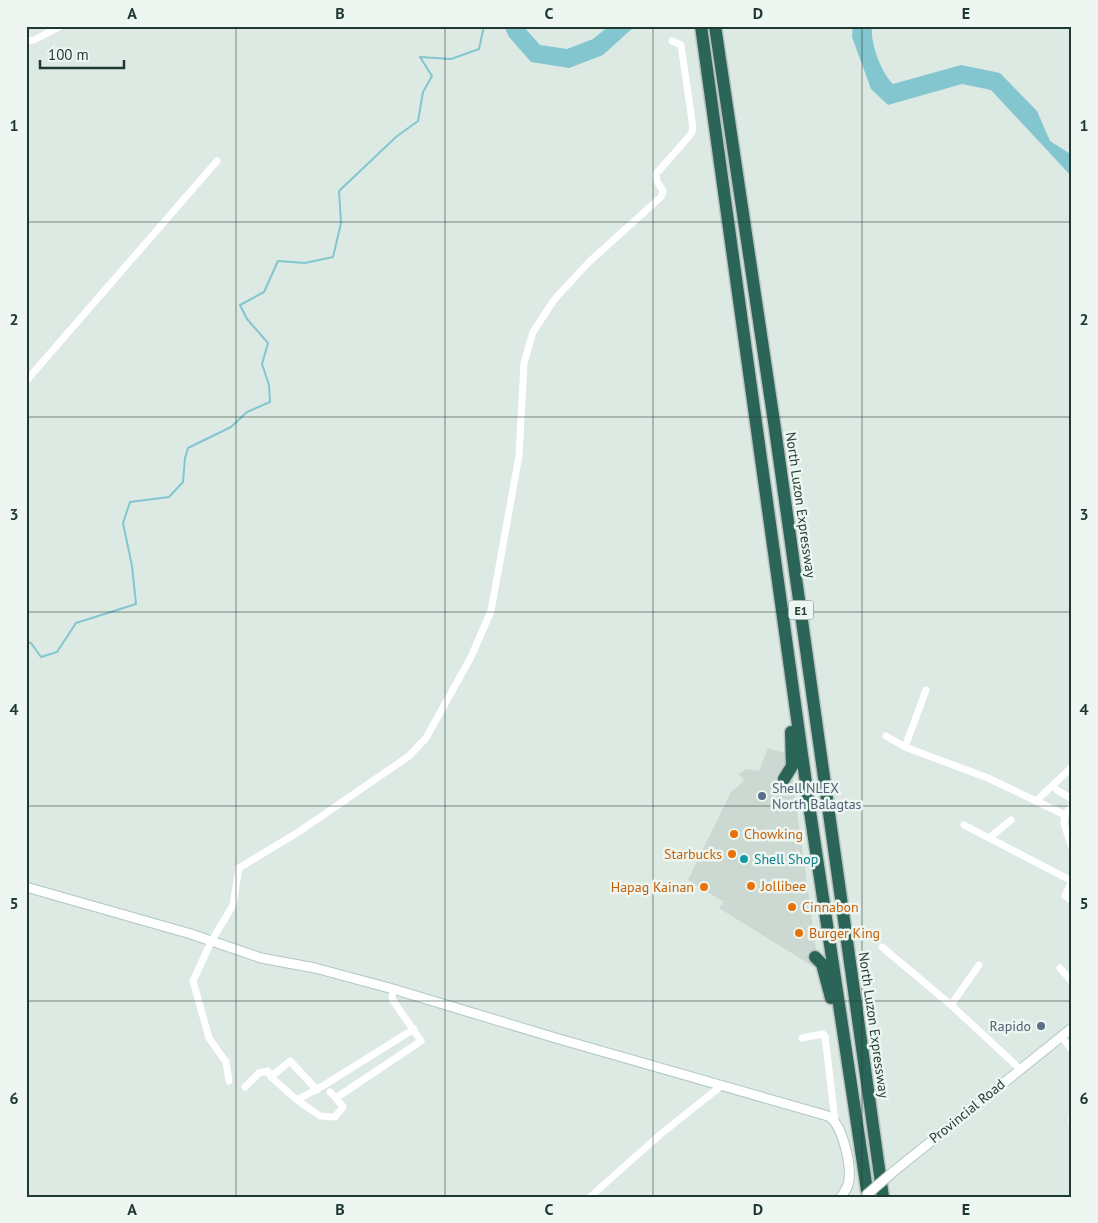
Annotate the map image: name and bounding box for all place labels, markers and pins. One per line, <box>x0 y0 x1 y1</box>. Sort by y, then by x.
place label: Shell NLEX North Balagtas <box>772 779 862 813</box>
marker: Shell NLEX North Balagtas <box>756 790 768 802</box>
place label: Chowking <box>744 825 803 843</box>
marker: Chowking <box>728 828 740 840</box>
place label: Starbucks <box>664 845 722 863</box>
marker: Starbucks <box>726 848 738 860</box>
place label: Shell Shop <box>754 850 818 868</box>
marker: Shell Shop <box>738 853 750 865</box>
place label: Jollibee <box>760 877 806 895</box>
place label: Hapag Kainan <box>611 878 694 896</box>
marker: Jollibee <box>745 880 757 892</box>
marker: Hapag Kainan <box>698 881 710 893</box>
place label: Cinnabon <box>802 898 859 916</box>
marker: Cinnabon <box>786 901 798 913</box>
place label: Burger King <box>809 924 880 942</box>
marker: Burger King <box>793 927 805 939</box>
place label: Rapido <box>990 1017 1031 1035</box>
marker: Rapido <box>1035 1020 1047 1032</box>

